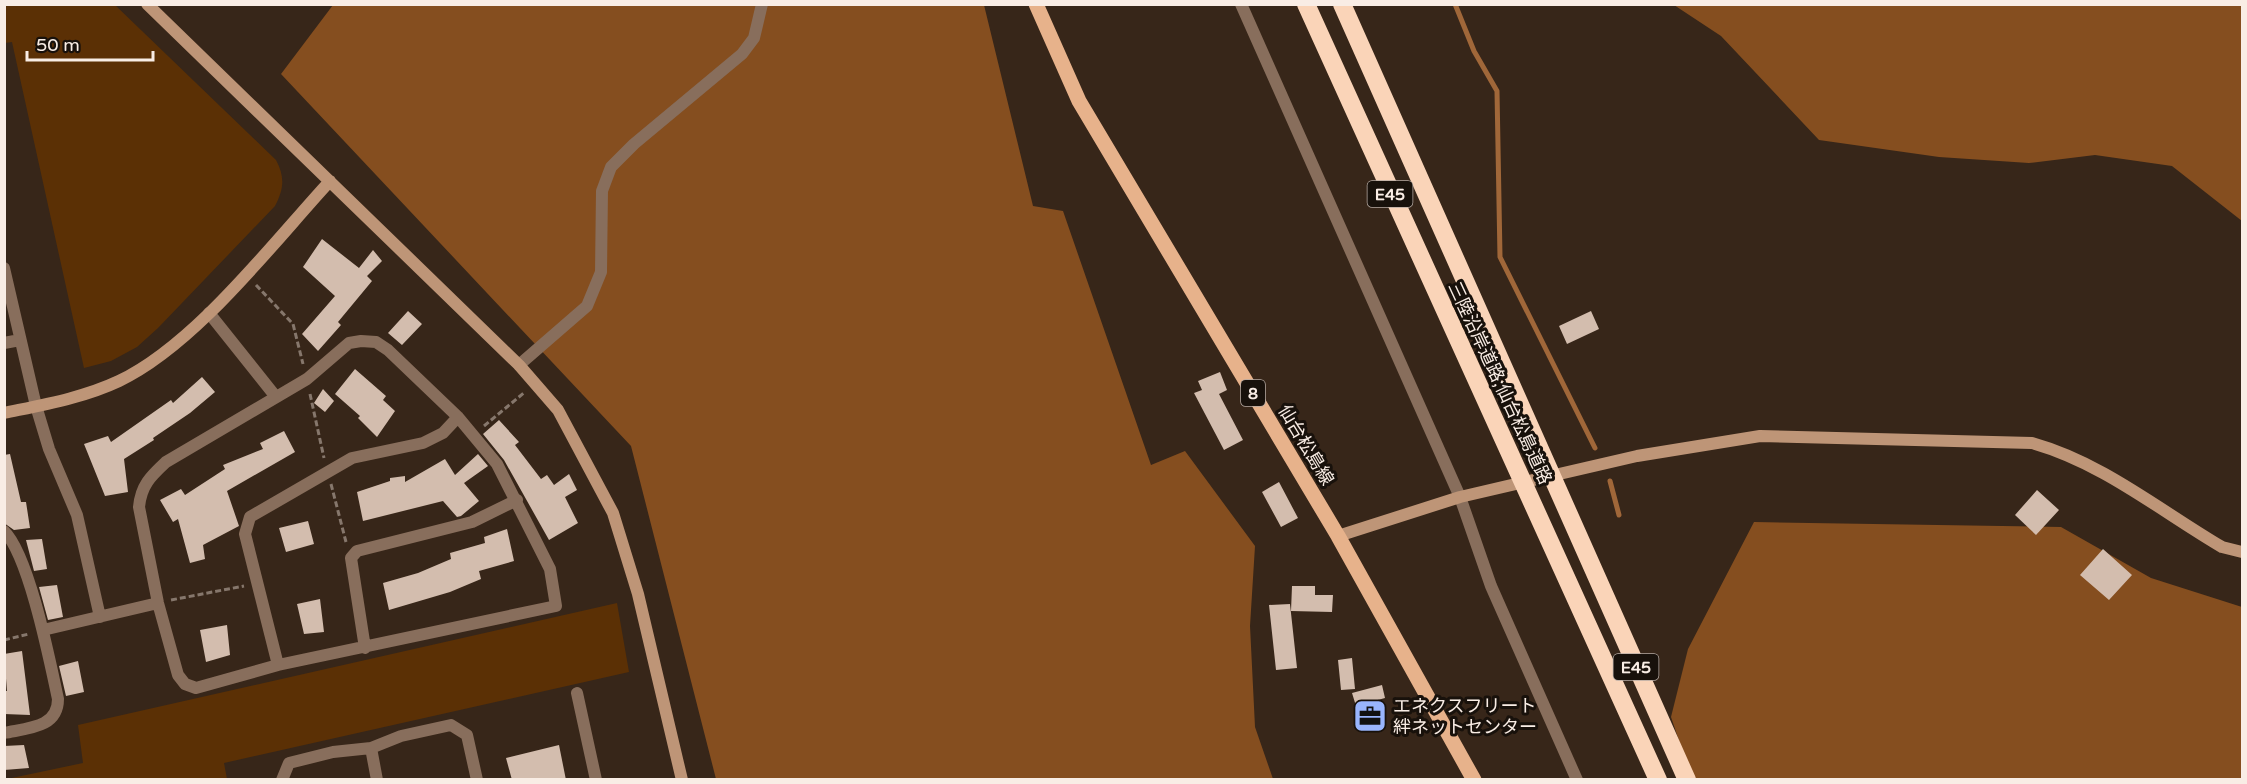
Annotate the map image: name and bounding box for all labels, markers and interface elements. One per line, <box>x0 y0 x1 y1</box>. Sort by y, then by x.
scale bar <box>27 24 153 62</box>
text: 50 m <box>36 34 80 56</box>
road number: E45 <box>1368 181 1412 207</box>
street label: 三陸沿岸道路;仙台松島道路 <box>1443 278 1557 488</box>
road number: 8 <box>1241 380 1265 406</box>
street label: 仙台松島線 <box>1273 401 1339 489</box>
road number: E45 <box>1614 654 1658 680</box>
place label: エネクスフリート 絆ネットセンター <box>1393 695 1537 738</box>
office icon: エネクスフリート 絆ネットセンター <box>1352 698 1388 734</box>

